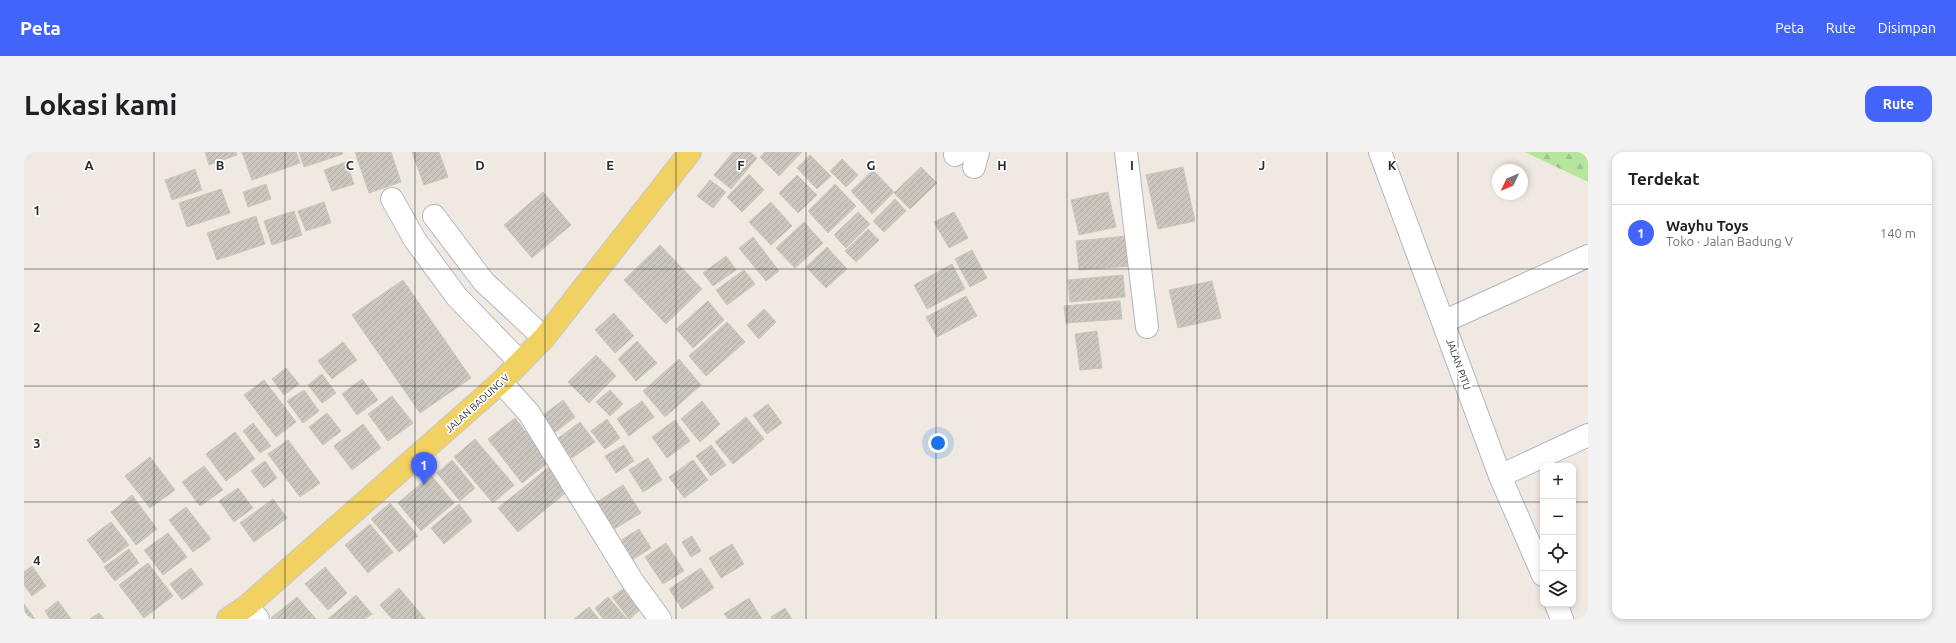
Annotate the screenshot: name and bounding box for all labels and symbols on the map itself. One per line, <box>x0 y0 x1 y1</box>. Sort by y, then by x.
text: A <box>84 158 94 172</box>
text: B <box>216 158 225 172</box>
text: C <box>346 158 355 172</box>
text: D <box>475 158 485 172</box>
text: E <box>606 158 614 172</box>
text: F <box>737 158 745 172</box>
text: G <box>867 158 876 172</box>
text: H <box>997 158 1007 172</box>
text: I <box>1130 158 1134 172</box>
text: J <box>1259 158 1265 172</box>
text: K <box>1388 158 1397 172</box>
north arrow <box>1492 164 1528 200</box>
text: 1 <box>33 203 41 217</box>
text: 2 <box>33 320 41 334</box>
street label: JALAN PITU <box>1444 337 1473 391</box>
street label: JALAN BADUNG V <box>443 371 512 435</box>
your location <box>928 433 948 453</box>
text: 3 <box>33 436 41 450</box>
pin: 1 <box>411 452 437 485</box>
text: 4 <box>33 553 41 567</box>

